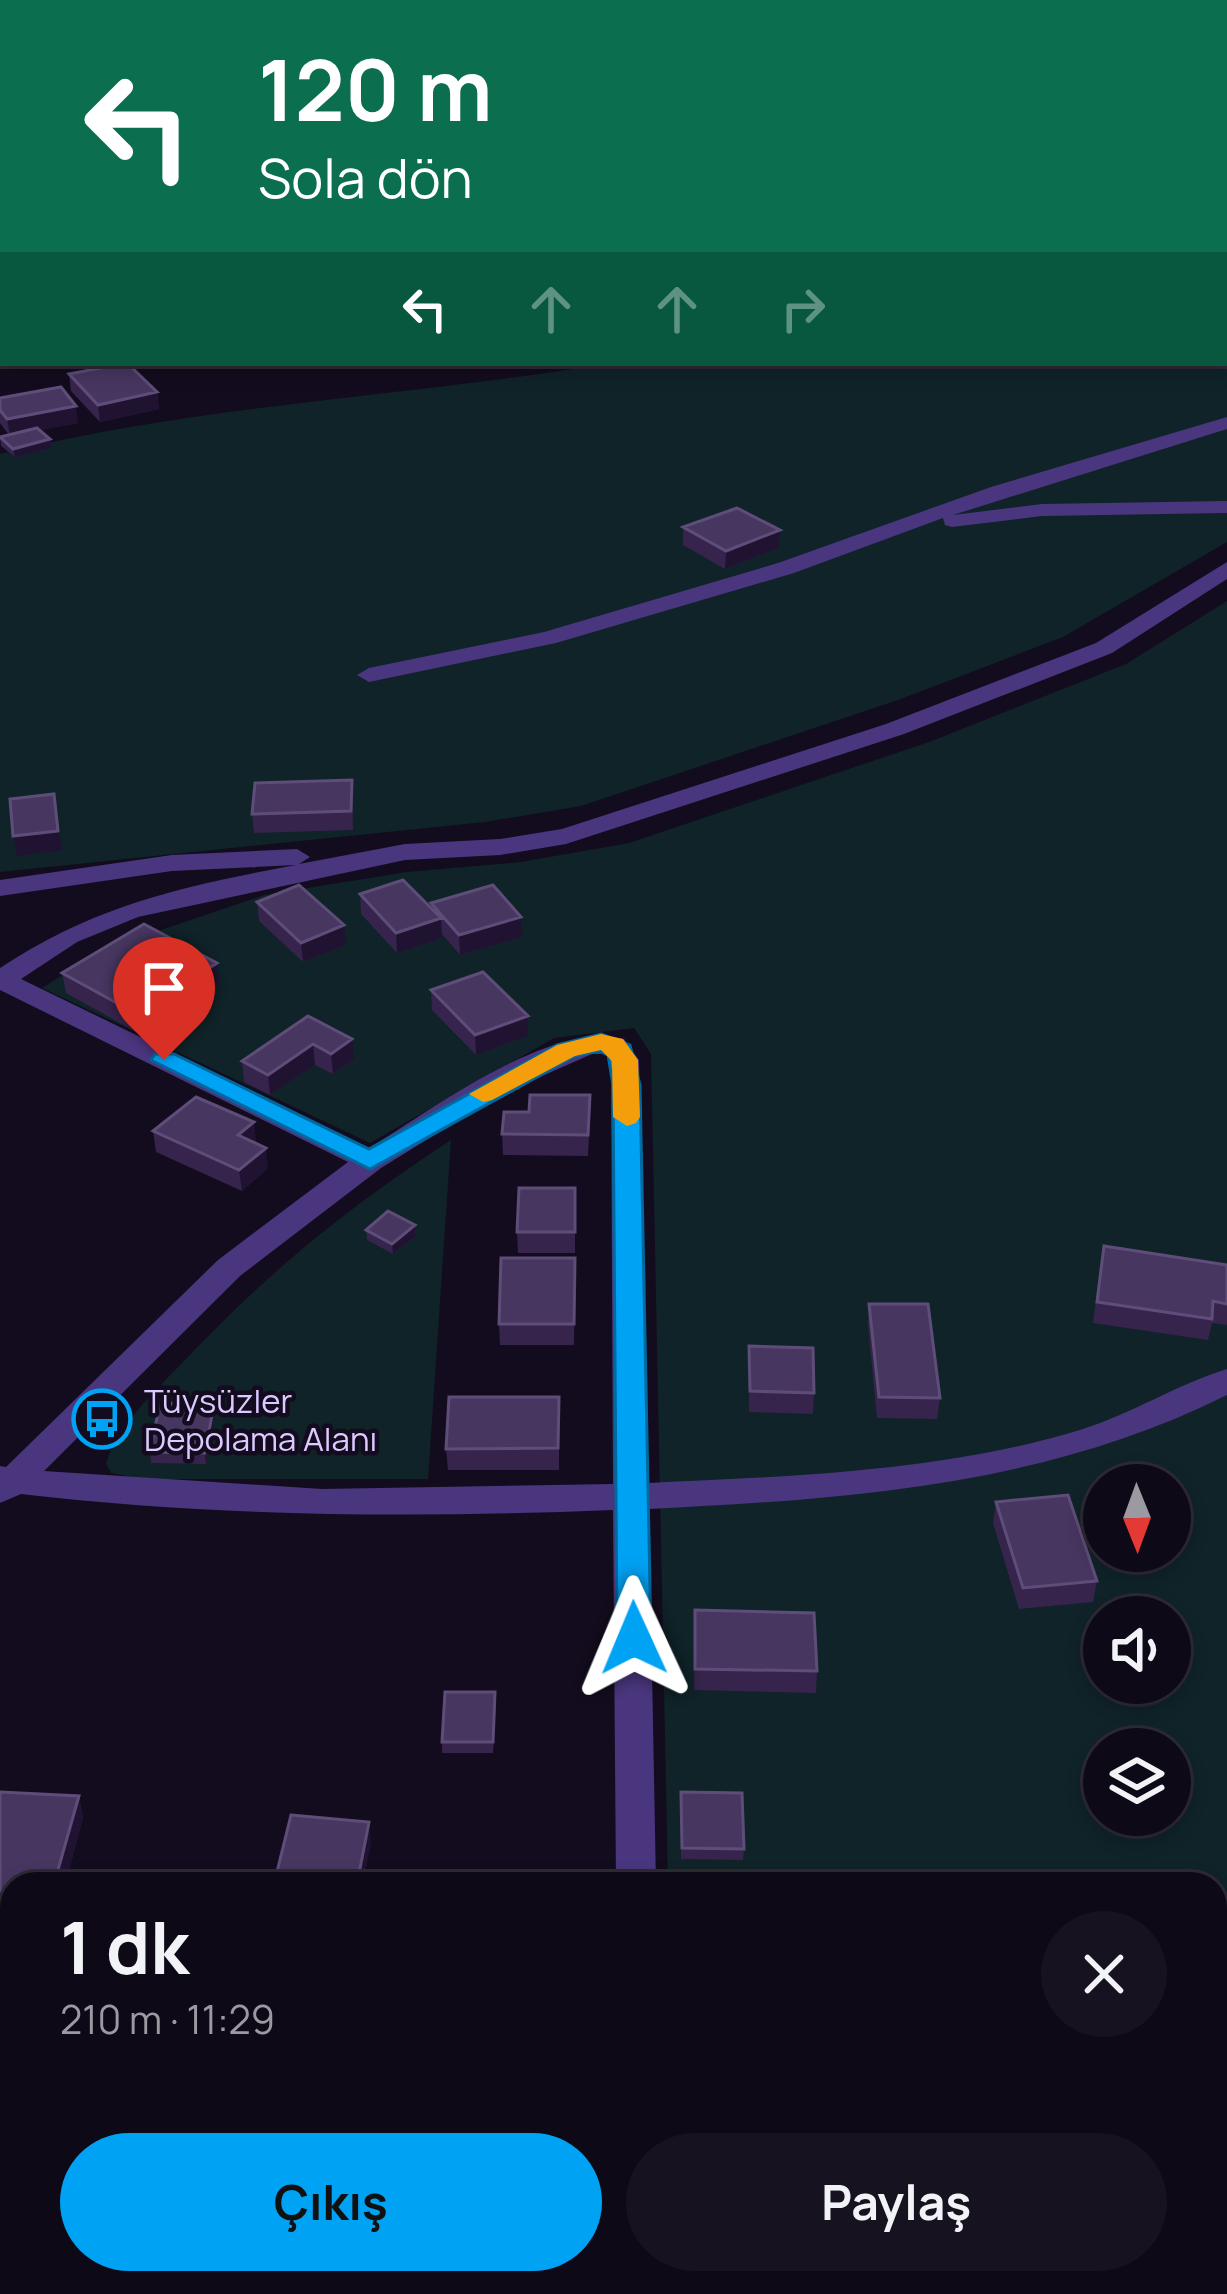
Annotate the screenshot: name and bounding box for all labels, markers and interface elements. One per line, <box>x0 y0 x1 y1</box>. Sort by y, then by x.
text: 120 m <box>258 31 492 146</box>
icon: left <box>60 48 216 204</box>
text: Sola dön <box>258 140 473 214</box>
icon: left <box>392 276 458 342</box>
icon: ahead <box>518 276 584 342</box>
icon: ahead <box>644 276 710 342</box>
icon: right <box>770 276 836 342</box>
pin <box>113 937 215 1060</box>
icon: arrive <box>131 955 197 1021</box>
place label: Tüysüzler Depolama Alanı <box>144 1378 377 1461</box>
bus stop icon: Tüysüzler Depolama Alanı <box>71 1388 133 1450</box>
north arrow <box>1083 1464 1191 1572</box>
map controls <box>1083 1464 1191 1836</box>
position arrow <box>571 1575 697 1701</box>
button: sound <box>1083 1596 1191 1704</box>
button: layers <box>1083 1728 1191 1836</box>
text: 1 dk <box>60 1897 189 1996</box>
button: close <box>1041 1911 1167 2037</box>
text: 210 m · 11:29 <box>60 1992 275 2046</box>
button: Çıkış <box>60 2133 602 2271</box>
button: Paylaş <box>626 2133 1167 2271</box>

